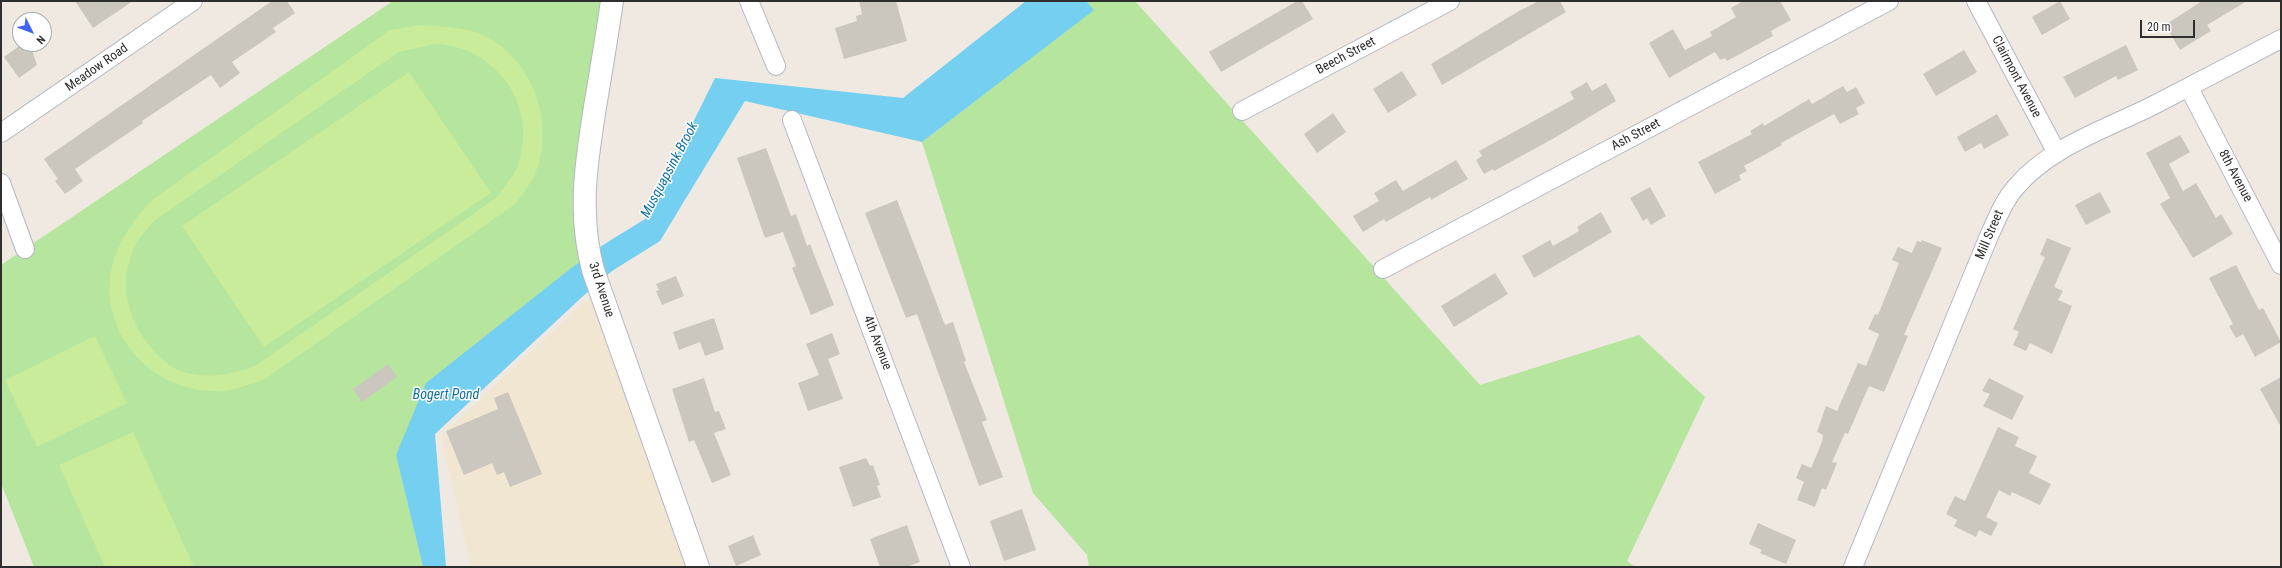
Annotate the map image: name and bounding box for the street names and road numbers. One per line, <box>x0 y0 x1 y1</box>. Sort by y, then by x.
street label: Clairmont Avenue <box>1988 33 2044 121</box>
street label: Beech Street <box>1314 34 1378 78</box>
street label: Meadow Road <box>63 41 131 95</box>
street label: Ash Street <box>1609 116 1663 154</box>
street label: 8th Avenue <box>2215 147 2255 205</box>
street label: Mill Street <box>1973 208 2007 262</box>
street label: 3rd Avenue <box>585 260 617 320</box>
street label: 4th Avenue <box>860 314 894 372</box>

